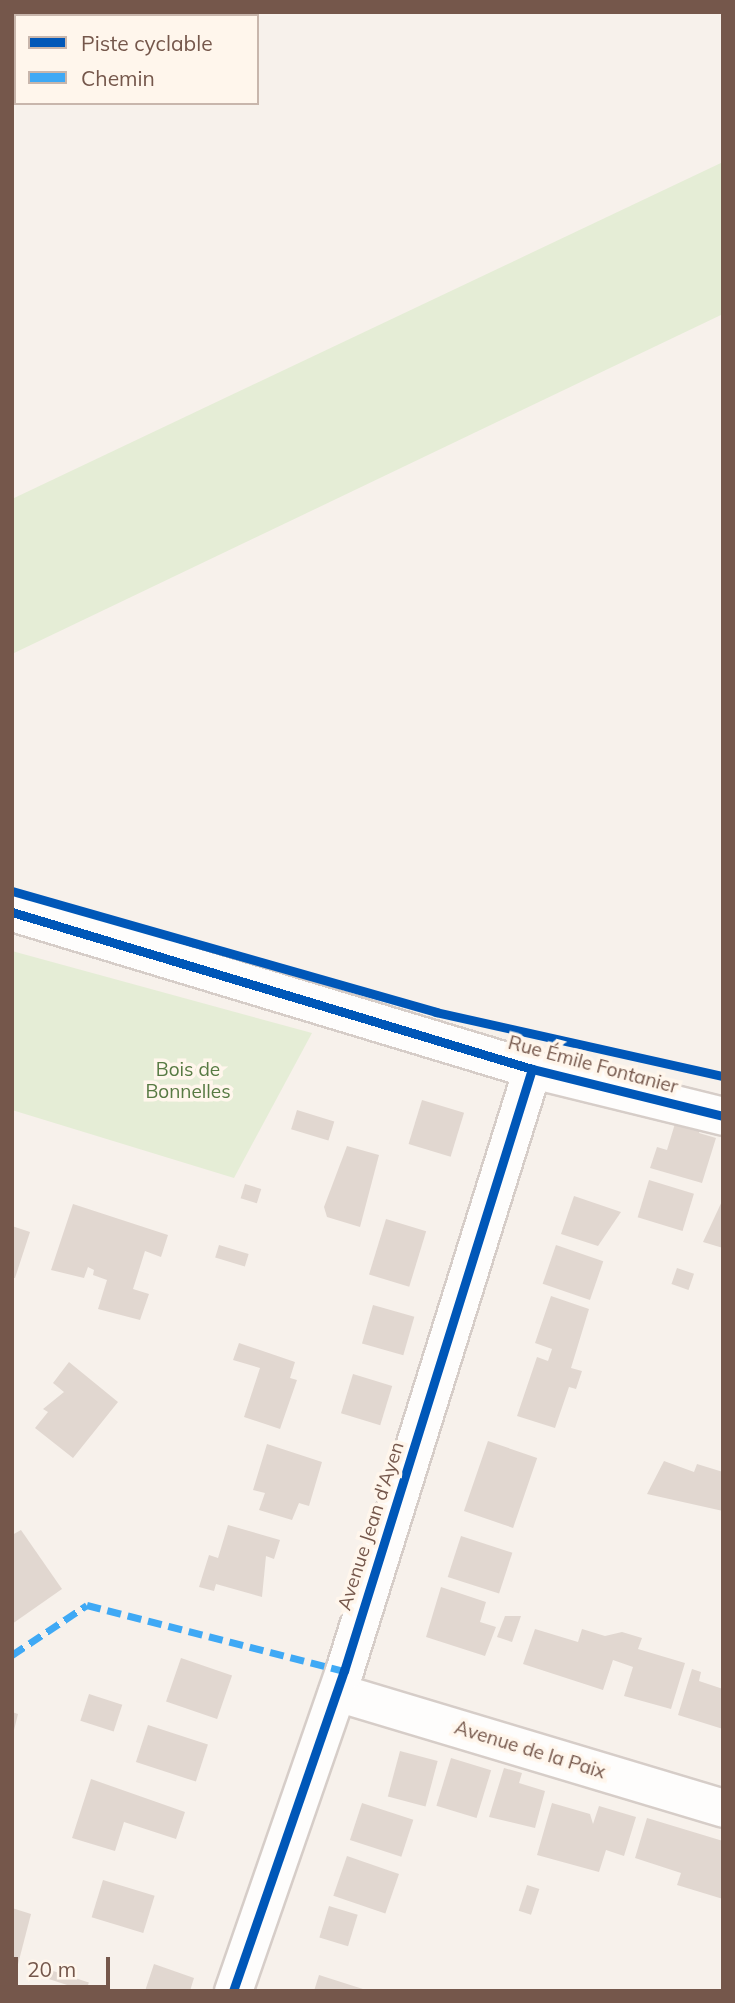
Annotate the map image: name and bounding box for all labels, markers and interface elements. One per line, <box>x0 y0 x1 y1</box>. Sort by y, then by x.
legend <box>14 14 259 105</box>
text: Piste cyclable <box>81 30 213 56</box>
text: Chemin <box>81 65 155 91</box>
street label: Rue Émile Fontanier <box>506 1031 680 1099</box>
park label: Bois de Bonnelles <box>145 1059 231 1103</box>
street label: Avenue Jean d'Ayen <box>333 1439 409 1613</box>
street label: Avenue de la Paix <box>452 1716 608 1784</box>
scale bar <box>18 1944 114 1988</box>
text: 20 m <box>27 1956 76 1982</box>

